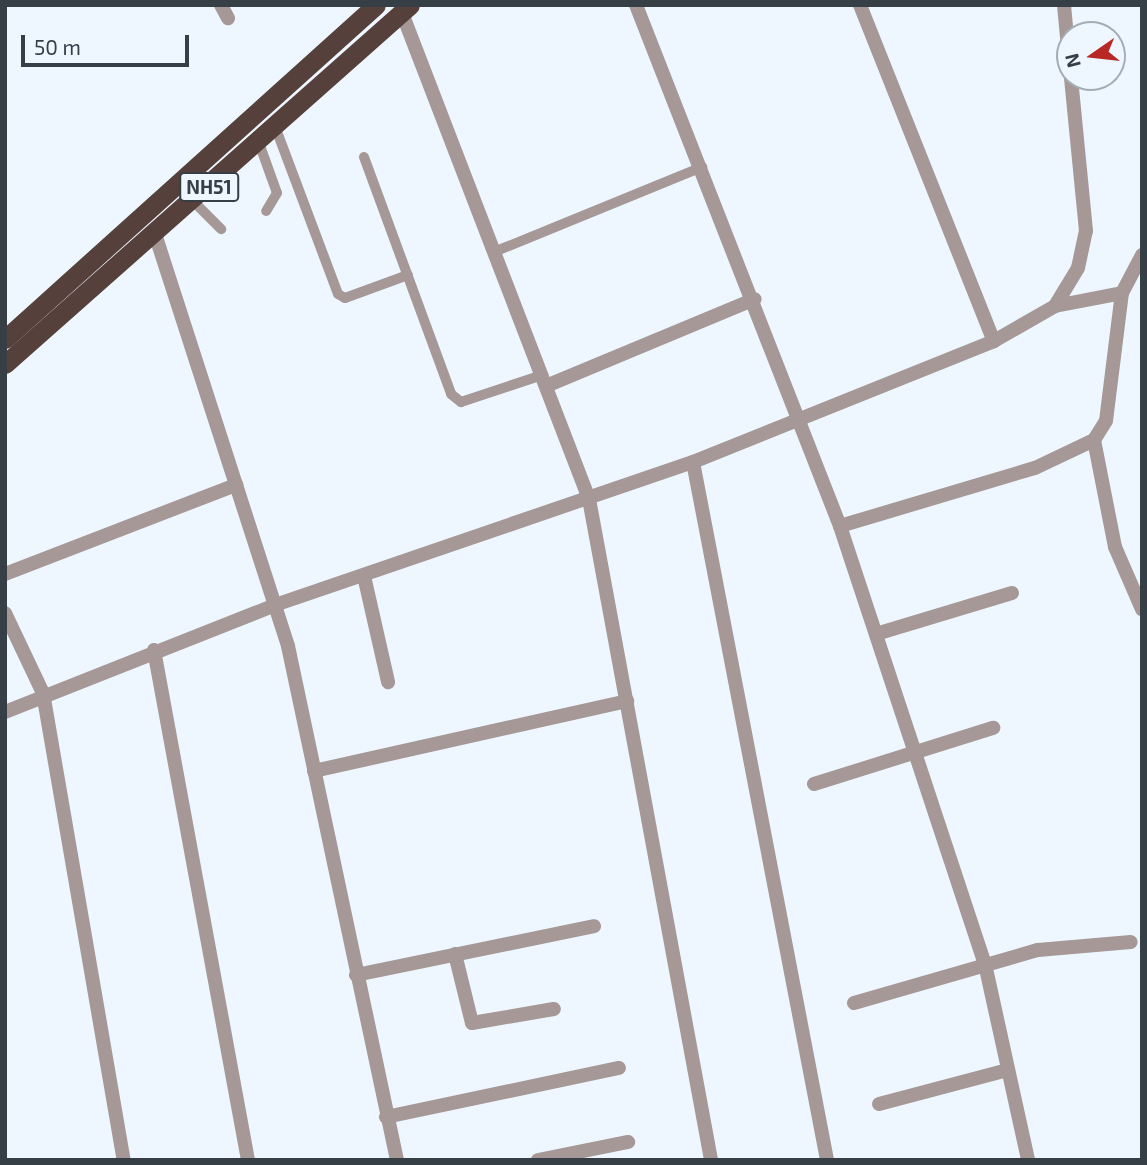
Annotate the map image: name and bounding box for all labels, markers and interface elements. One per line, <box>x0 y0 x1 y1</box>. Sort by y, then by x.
scale bar <box>24 21 192 65</box>
north arrow <box>1056 21 1126 91</box>
text: 50 m <box>34 34 81 59</box>
text: N <box>1059 51 1085 70</box>
road number: NH51 <box>178 172 241 202</box>

